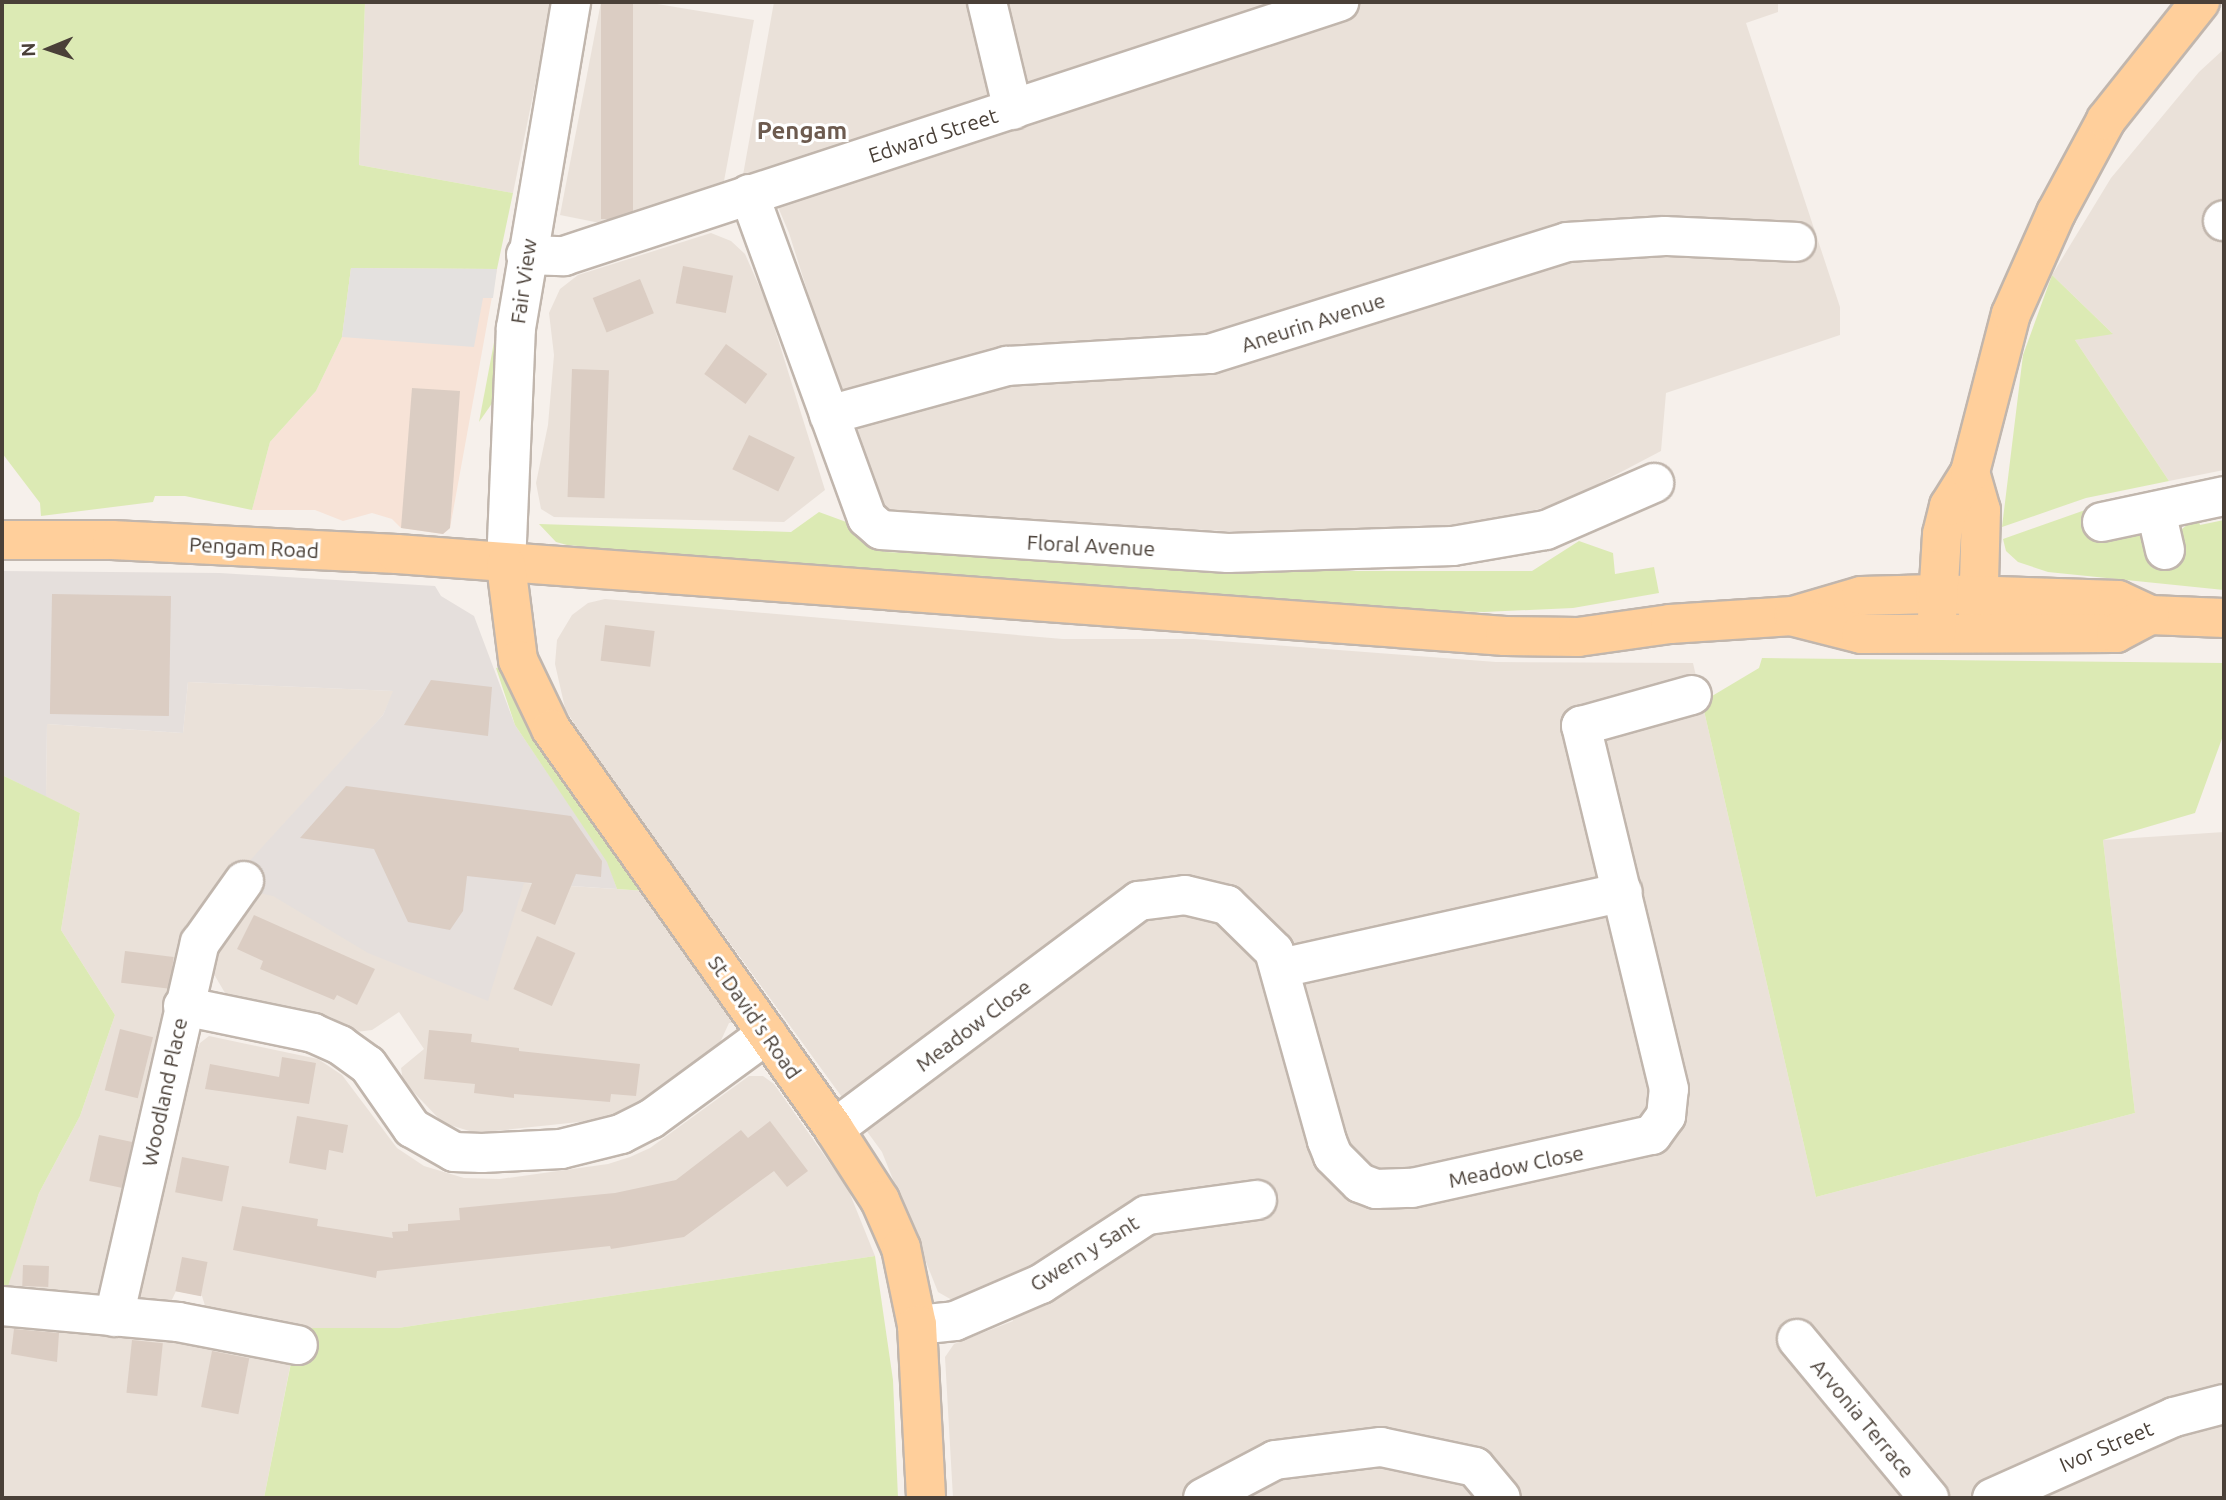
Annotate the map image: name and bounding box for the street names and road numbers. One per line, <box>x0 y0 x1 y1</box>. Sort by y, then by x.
street label: Edward Street <box>865 102 1001 168</box>
street label: Fair View <box>505 237 541 325</box>
street label: Aneurin Avenue <box>1238 287 1388 357</box>
street label: Floral Avenue <box>1026 529 1156 561</box>
street label: Pengam Road <box>188 531 320 563</box>
street label: St David's Road <box>703 951 807 1083</box>
street label: Meadow Close <box>910 974 1036 1076</box>
street label: Woodland Place <box>136 1015 192 1169</box>
street label: Meadow Close <box>1446 1139 1586 1193</box>
street label: Gwern y Sant <box>1025 1210 1143 1296</box>
street label: Arvonia Terrace <box>1806 1353 1920 1483</box>
street label: Ivor Street <box>2055 1415 2157 1477</box>

